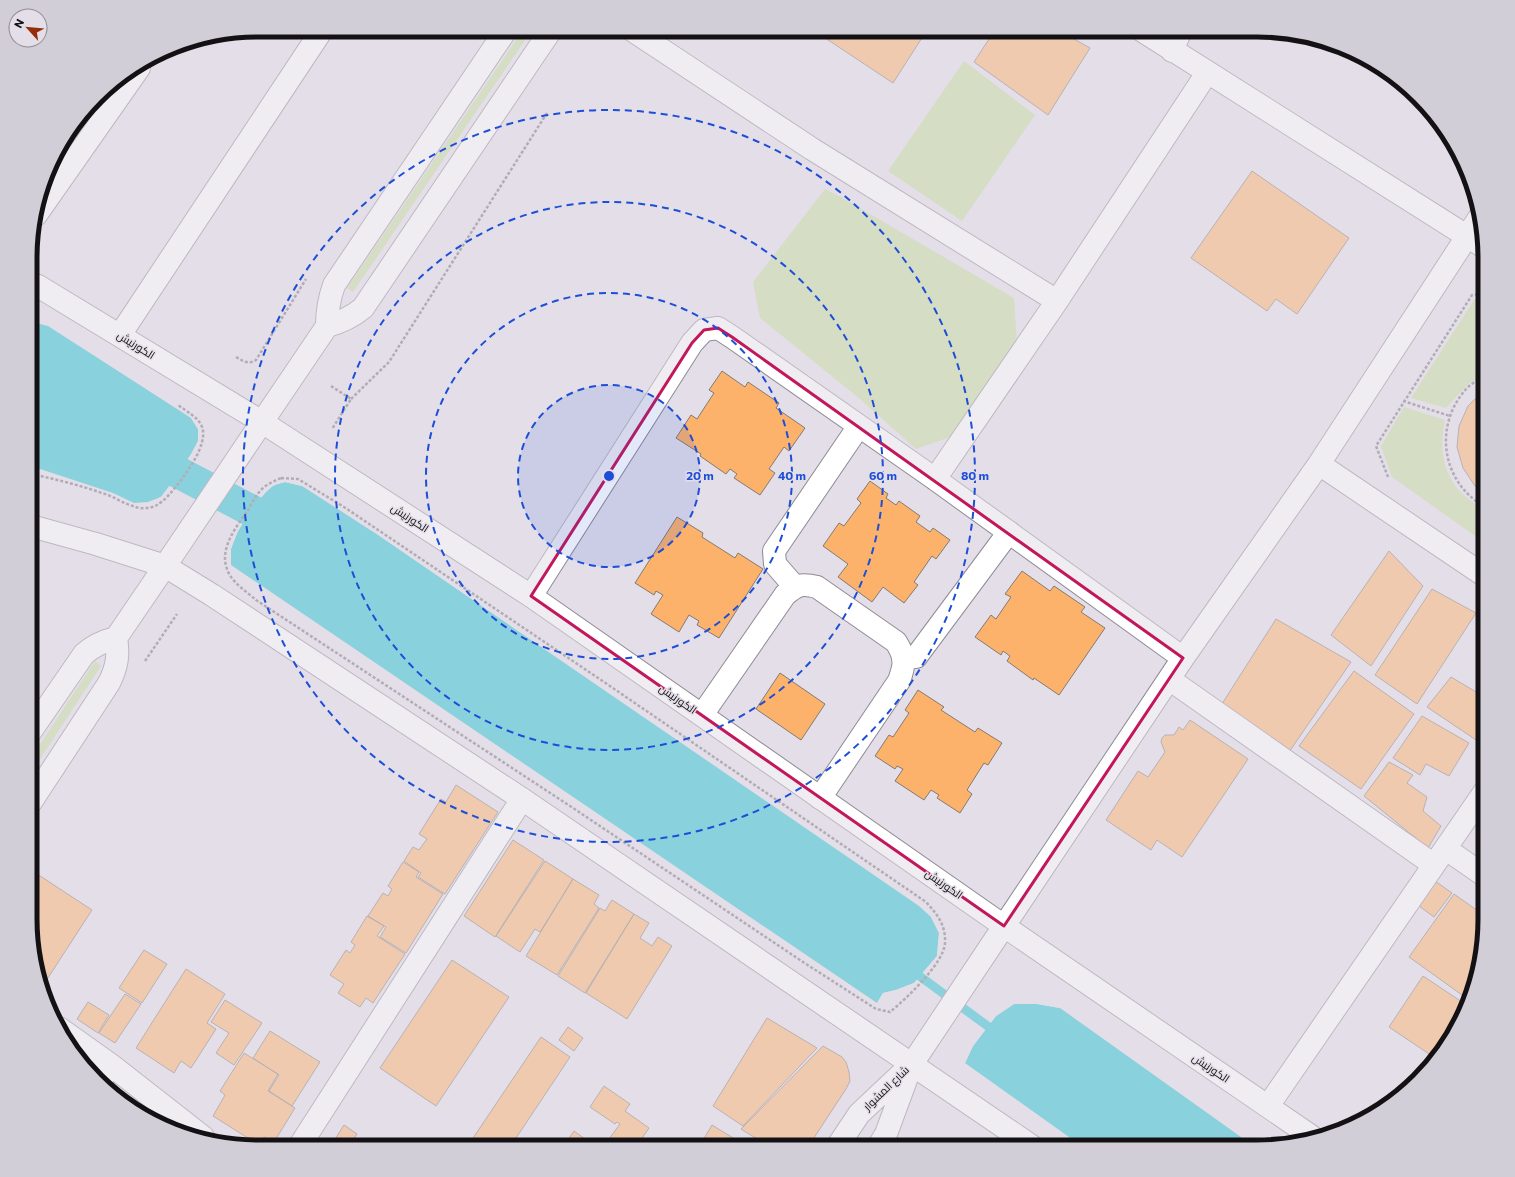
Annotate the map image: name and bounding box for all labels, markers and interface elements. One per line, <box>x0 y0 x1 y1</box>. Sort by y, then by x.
north arrow <box>8 8 48 48</box>
text: N <box>11 17 26 30</box>
street label: الكورنيش <box>114 328 158 362</box>
text: 20 m <box>686 468 714 482</box>
text: 40 m <box>778 468 806 482</box>
text: 60 m <box>869 468 897 482</box>
text: 80 m <box>961 468 989 482</box>
centre of rings <box>602 469 616 483</box>
street label: الكورنيش <box>388 501 432 535</box>
street label: الكورنيش <box>657 681 699 717</box>
street label: الكورنيش <box>923 866 965 902</box>
street label: الكورنيش <box>1190 1050 1232 1086</box>
street label: شارع المشوار <box>859 1063 913 1115</box>

